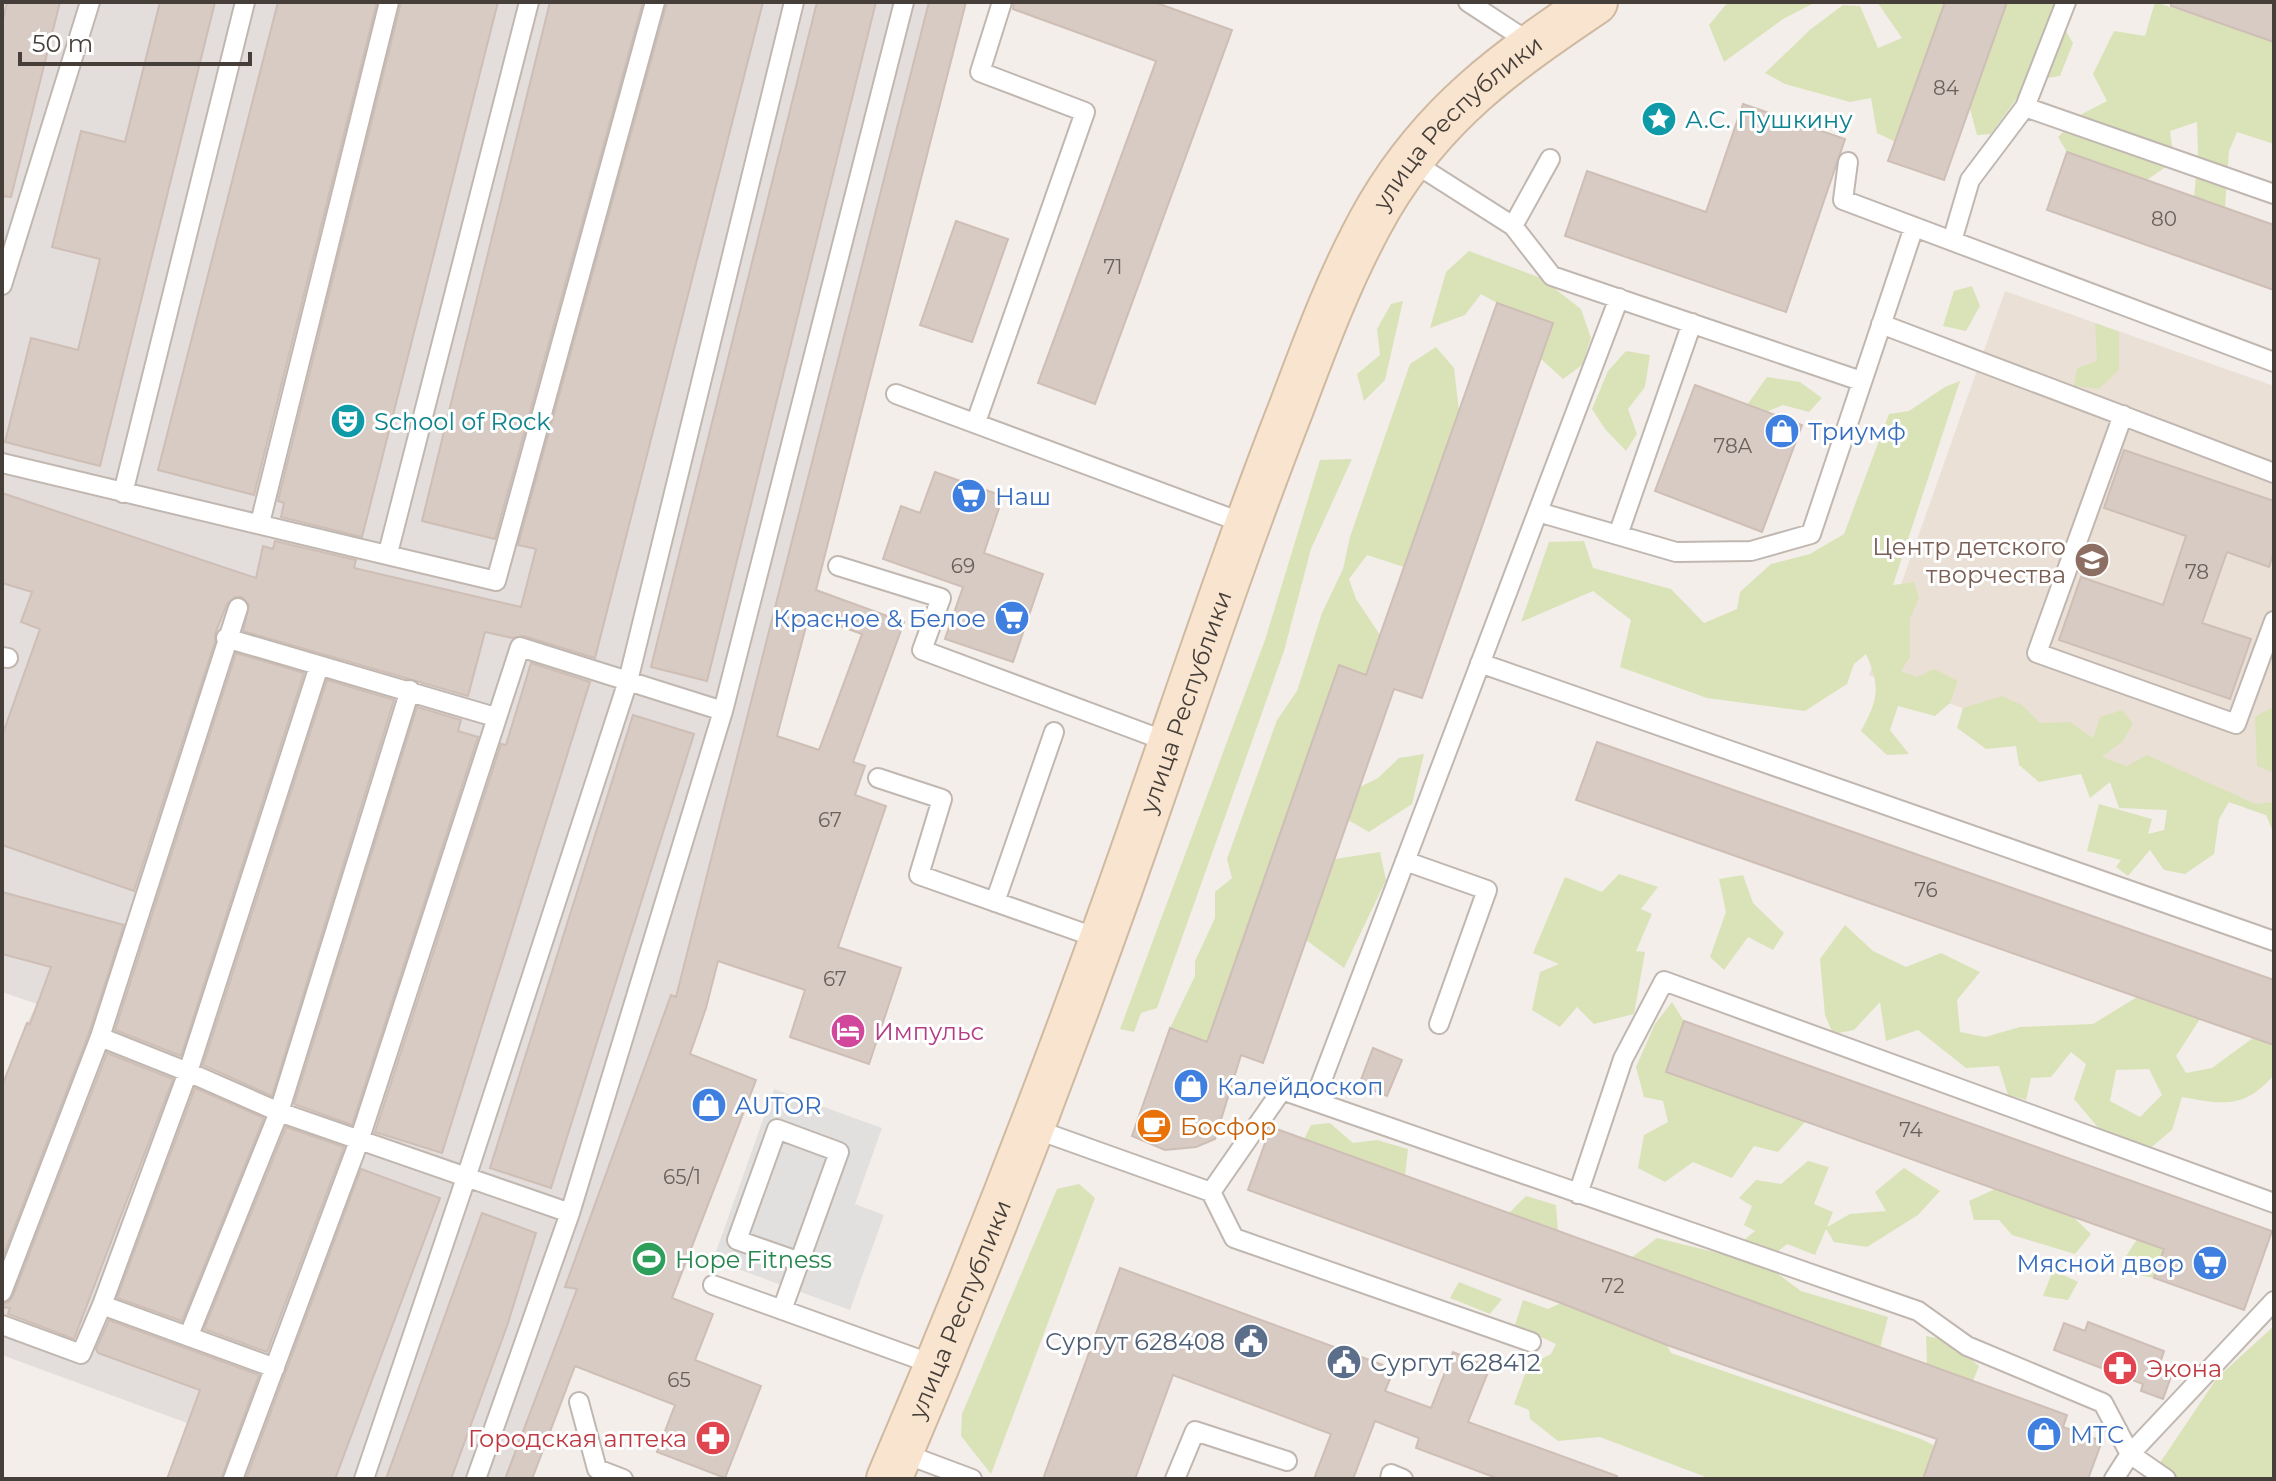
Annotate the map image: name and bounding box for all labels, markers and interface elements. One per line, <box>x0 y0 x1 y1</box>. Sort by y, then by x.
scale bar <box>20 16 250 66</box>
text: 50 m <box>32 29 93 58</box>
street label: улица Республики <box>1366 29 1548 216</box>
house number: 84 <box>1933 76 1959 100</box>
place icon: А.С. Пушкину <box>1640 100 1678 138</box>
place label: А.С. Пушкину <box>1685 105 1853 134</box>
house number: 80 <box>2151 207 2177 231</box>
house number: 71 <box>1103 255 1123 279</box>
theatre icon: School of Rock <box>329 402 367 440</box>
place label: School of Rock <box>374 407 551 436</box>
shop icon: Триумф <box>1763 412 1801 450</box>
place label: Триумф <box>1808 417 1906 446</box>
house number: 78А <box>1714 434 1753 458</box>
supermarket icon: Наш <box>950 477 988 515</box>
place label: Наш <box>995 482 1051 511</box>
place label: Центр детского творчества <box>1872 532 2066 589</box>
school or university icon: Центр детского творчества <box>2073 541 2111 579</box>
house number: 69 <box>951 554 975 578</box>
house number: 78 <box>2185 560 2209 584</box>
street label: улица Республики <box>1133 587 1237 818</box>
supermarket icon: Красное & Белое <box>993 599 1031 637</box>
place label: Красное & Белое <box>773 604 986 633</box>
house number: 67 <box>818 808 842 832</box>
house number: 76 <box>1914 878 1938 902</box>
house number: 67 <box>823 967 847 991</box>
hotel icon: Импульс <box>829 1012 867 1050</box>
place label: Импульс <box>874 1017 984 1046</box>
shop icon: Калейдоскоп <box>1172 1067 1210 1105</box>
place label: Калейдоскоп <box>1217 1072 1383 1101</box>
shop icon: AUTOR <box>690 1086 728 1124</box>
place label: AUTOR <box>735 1091 822 1120</box>
cafe icon: Босфор <box>1135 1107 1173 1145</box>
place label: Босфор <box>1180 1112 1277 1141</box>
house number: 74 <box>1899 1118 1923 1142</box>
house number: 65/1 <box>663 1165 701 1189</box>
street label: улица Республики <box>902 1195 1017 1424</box>
sports icon: Hope Fitness <box>630 1240 668 1278</box>
supermarket icon: Мясной двор <box>2191 1244 2229 1282</box>
place label: Hope Fitness <box>675 1245 832 1274</box>
place label: Мясной двор <box>2017 1249 2184 1278</box>
house number: 72 <box>1601 1274 1625 1298</box>
public building icon: Сургут 628408 <box>1232 1322 1270 1360</box>
place label: Сургут 628408 <box>1045 1327 1225 1356</box>
public building icon: Сургут 628412 <box>1325 1343 1363 1381</box>
place label: Сургут 628412 <box>1370 1348 1541 1377</box>
pharmacy icon: Экона <box>2101 1349 2139 1387</box>
place label: Экона <box>2146 1354 2222 1383</box>
house number: 65 <box>667 1368 691 1392</box>
shop icon: МТС <box>2025 1415 2063 1453</box>
pharmacy icon: Городская аптека <box>694 1419 732 1457</box>
place label: МТС <box>2070 1420 2124 1449</box>
place label: Городская аптека <box>468 1424 687 1453</box>

